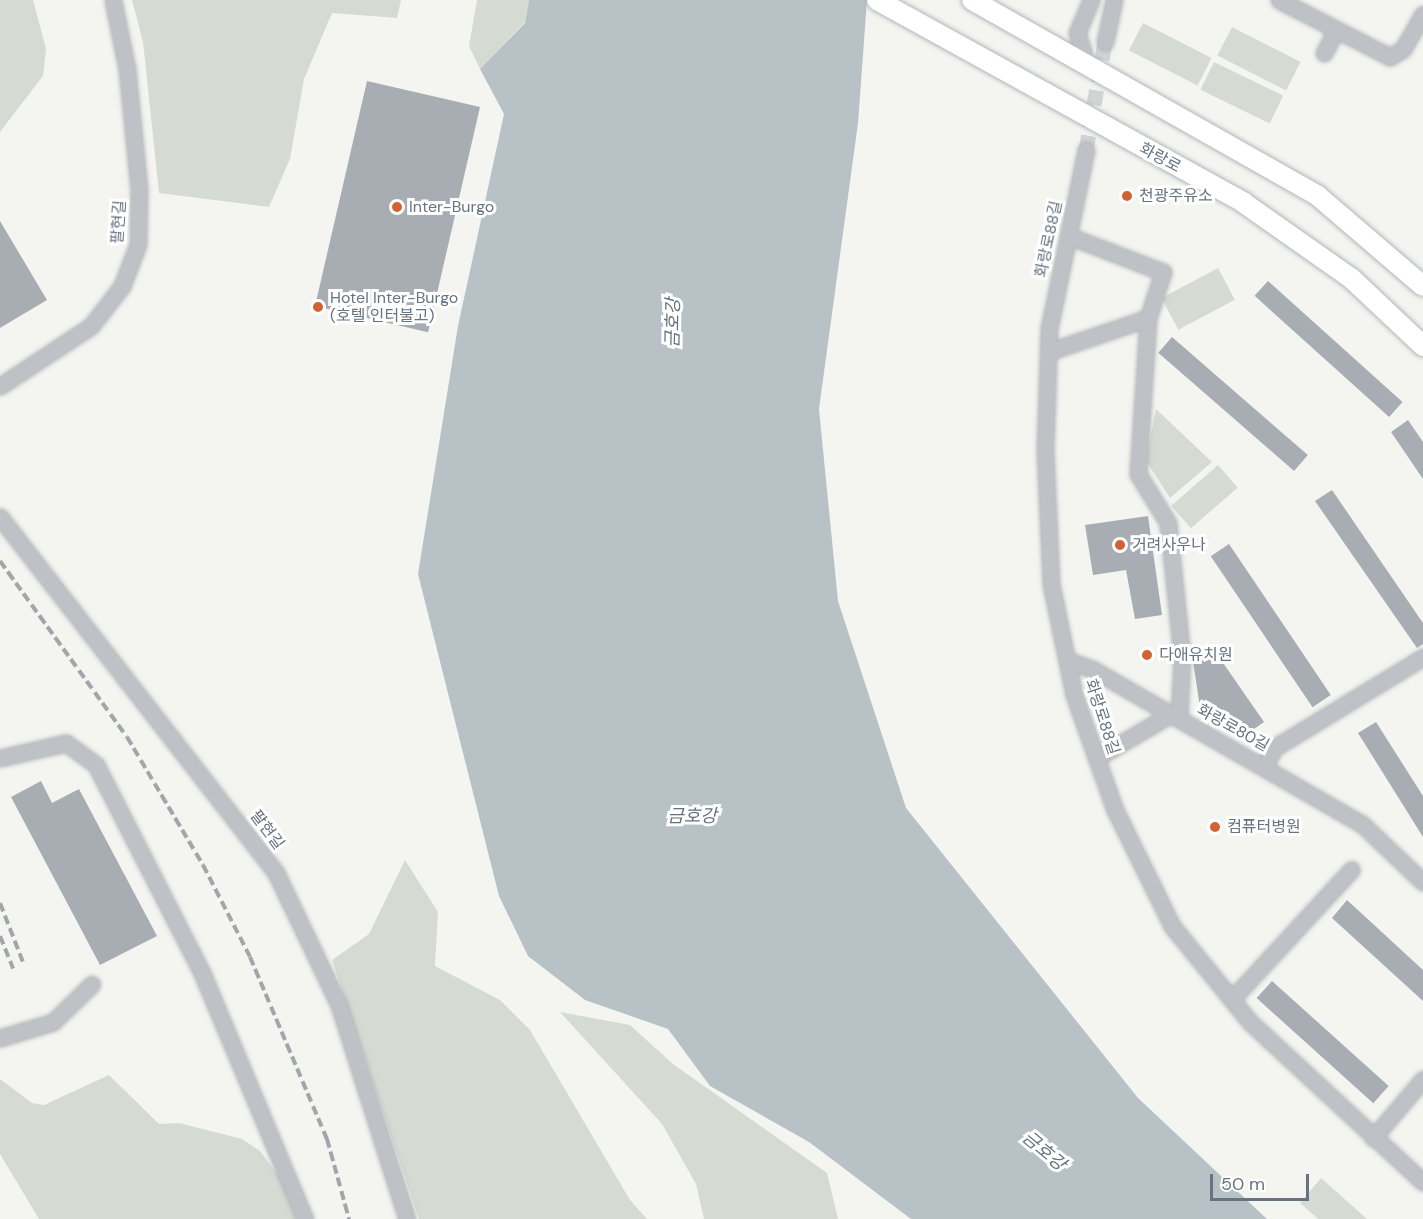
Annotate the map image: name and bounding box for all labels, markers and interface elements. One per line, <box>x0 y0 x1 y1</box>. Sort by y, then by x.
street label: 화랑로 <box>1136 139 1184 177</box>
place label: 천광주유소 <box>1139 186 1213 206</box>
marker: 천광주유소 <box>1120 189 1134 203</box>
place label: Inter-Burgo <box>409 197 494 217</box>
street label: 팔현길 <box>108 199 130 245</box>
street label: 화랑로88길 <box>1031 199 1067 279</box>
marker: Inter-Burgo <box>390 200 404 214</box>
place label: Hotel Inter-Burgo (호텔 인터불고) <box>330 288 458 326</box>
water label: 금호강 <box>662 298 684 348</box>
marker: Hotel Inter-Burgo (호텔 인터불고) <box>311 300 325 314</box>
place label: 거려사우나 <box>1132 535 1206 555</box>
marker: 거려사우나 <box>1113 538 1127 552</box>
place label: 다애유치원 <box>1159 645 1233 665</box>
marker: 다애유치원 <box>1140 648 1154 662</box>
street label: 화랑로88길 <box>1081 677 1123 757</box>
street label: 화랑로80길 <box>1194 700 1272 756</box>
water label: 금호강 <box>667 805 717 827</box>
street label: 팔현길 <box>246 807 288 853</box>
place label: 컴퓨터병원 <box>1227 817 1301 837</box>
marker: 컴퓨터병원 <box>1208 820 1222 834</box>
water label: 금호강 <box>1018 1127 1070 1175</box>
scale bar <box>1213 1162 1312 1200</box>
text: 50 m <box>1221 1172 1265 1196</box>

